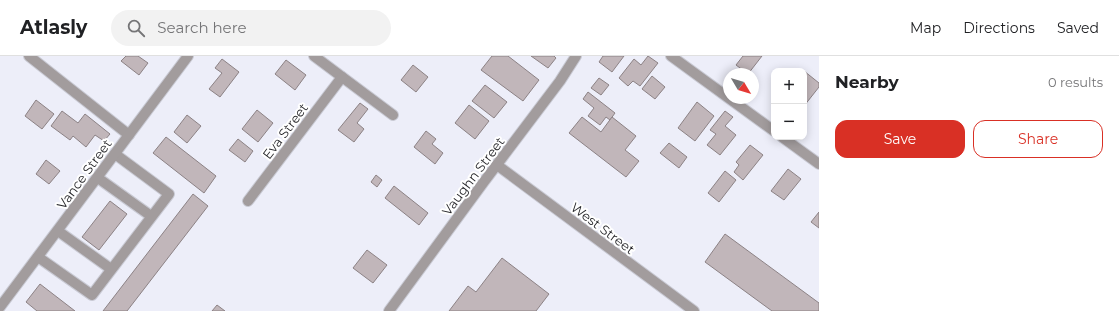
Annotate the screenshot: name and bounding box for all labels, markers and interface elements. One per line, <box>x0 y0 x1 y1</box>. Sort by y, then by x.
search box <box>111 10 391 46</box>
text: Atlasly <box>20 16 87 39</box>
icon: search <box>125 17 147 39</box>
text: Search here <box>157 18 247 37</box>
text: Map <box>910 19 941 37</box>
text: Directions <box>963 19 1035 37</box>
text: Saved <box>1057 19 1099 37</box>
north arrow <box>723 68 759 104</box>
map controls <box>771 68 807 140</box>
button: + <box>771 68 807 104</box>
text: Nearby <box>835 72 899 92</box>
text: 0 results <box>1048 74 1103 90</box>
street label: Eva Street <box>259 100 311 162</box>
button: − <box>771 104 807 140</box>
button: Save <box>835 120 965 158</box>
button: Share <box>973 120 1103 158</box>
street label: Vaughn Street <box>438 134 508 218</box>
street label: Vance Street <box>53 136 115 212</box>
street label: West Street <box>568 199 638 257</box>

